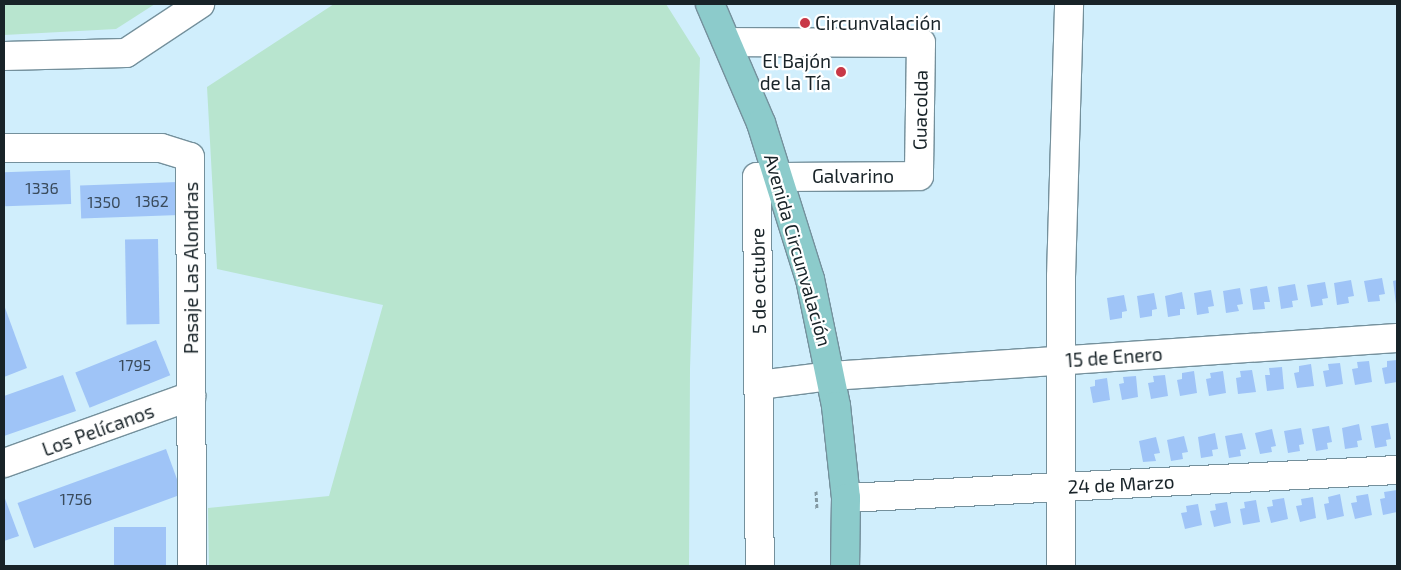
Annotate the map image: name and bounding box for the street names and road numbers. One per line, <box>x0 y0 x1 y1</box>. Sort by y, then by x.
street label: Guacolda <box>908 70 932 150</box>
street label: Avenida Circunvalación <box>760 151 836 349</box>
street label: Galvarino <box>812 165 894 187</box>
street label: Pasaje Las Alondras <box>180 182 202 354</box>
street label: 5 de octubre <box>746 228 770 334</box>
street label: 15 de Enero <box>1065 342 1163 372</box>
street label: Los Pelícanos <box>39 399 157 461</box>
street label: 24 de Marzo <box>1067 470 1175 498</box>

